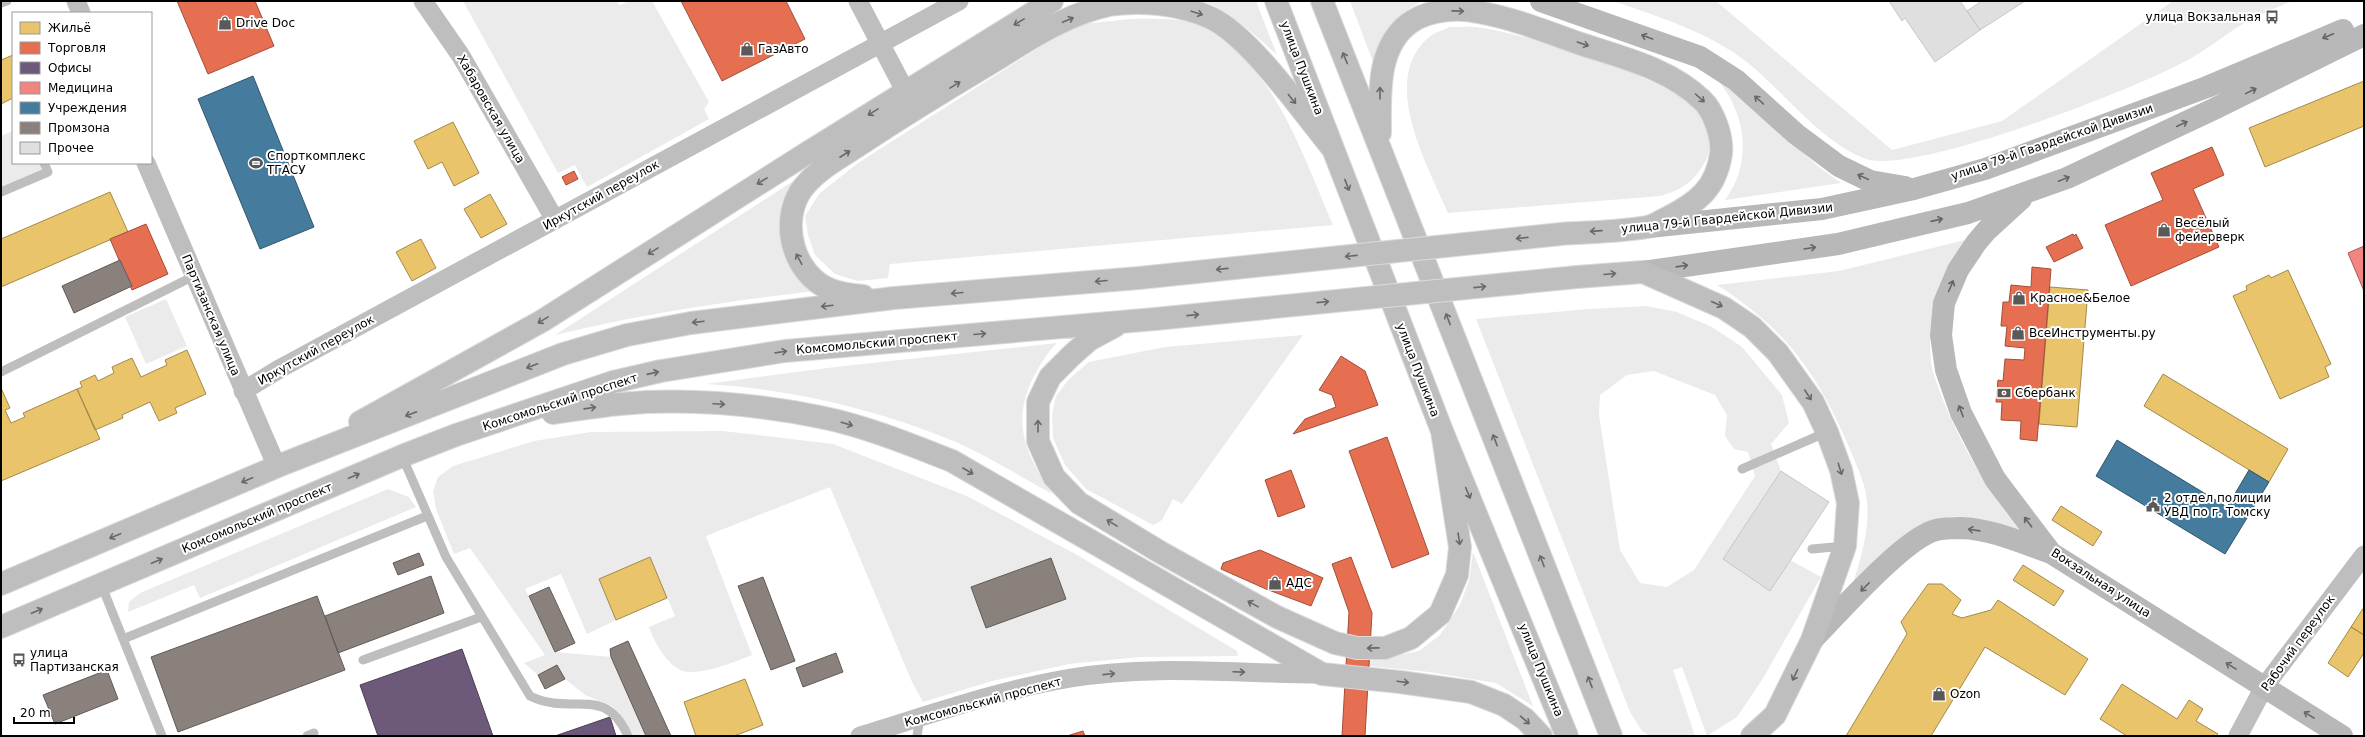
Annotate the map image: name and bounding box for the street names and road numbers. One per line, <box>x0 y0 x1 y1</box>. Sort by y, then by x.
street label: улица Пушкина <box>1278 19 1326 117</box>
street label: Хабаровская улица <box>454 52 528 166</box>
street label: улица 79-й Гвардейской Дивизии <box>1949 101 2155 183</box>
street label: Иркутский переулок <box>540 157 662 233</box>
street label: улица 79-й Гвардейской Дивизии <box>1620 200 1834 236</box>
street label: Партизанская улица <box>179 252 243 378</box>
street label: Иркутский переулок <box>255 312 377 388</box>
street label: улица Пушкина <box>1394 321 1442 419</box>
street label: Комсомольский проспект <box>796 329 958 357</box>
street label: Комсомольский проспект <box>481 370 639 434</box>
street label: Комсомольский проспект <box>180 480 334 556</box>
street label: Вокзальная улица <box>2049 546 2153 620</box>
street label: Рабочий переулок <box>2258 592 2338 694</box>
street label: улица Пушкина <box>1516 621 1566 719</box>
street label: Комсомольский проспект <box>903 674 1063 730</box>

